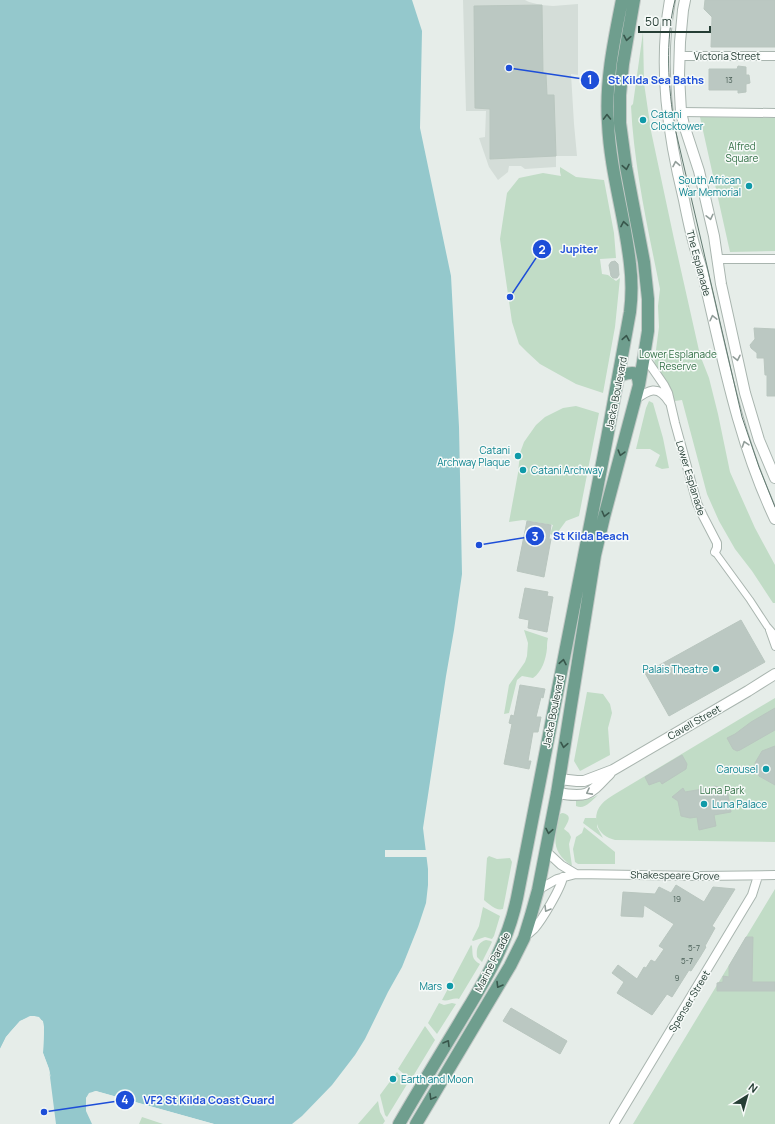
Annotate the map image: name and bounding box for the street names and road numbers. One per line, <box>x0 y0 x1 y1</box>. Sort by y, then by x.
street label: Victoria Street <box>694 49 760 63</box>
street label: The Esplanade <box>683 228 715 298</box>
street label: Jacka Boulevard <box>602 355 630 431</box>
street label: Lower Esplanade <box>673 439 709 517</box>
street label: Jacka Boulevard <box>539 673 567 749</box>
street label: Cavell Street <box>665 701 723 743</box>
street label: Shakespeare Grove <box>630 867 720 883</box>
street label: Marine Parade <box>471 929 513 994</box>
street label: Spenser Street <box>665 967 713 1035</box>

